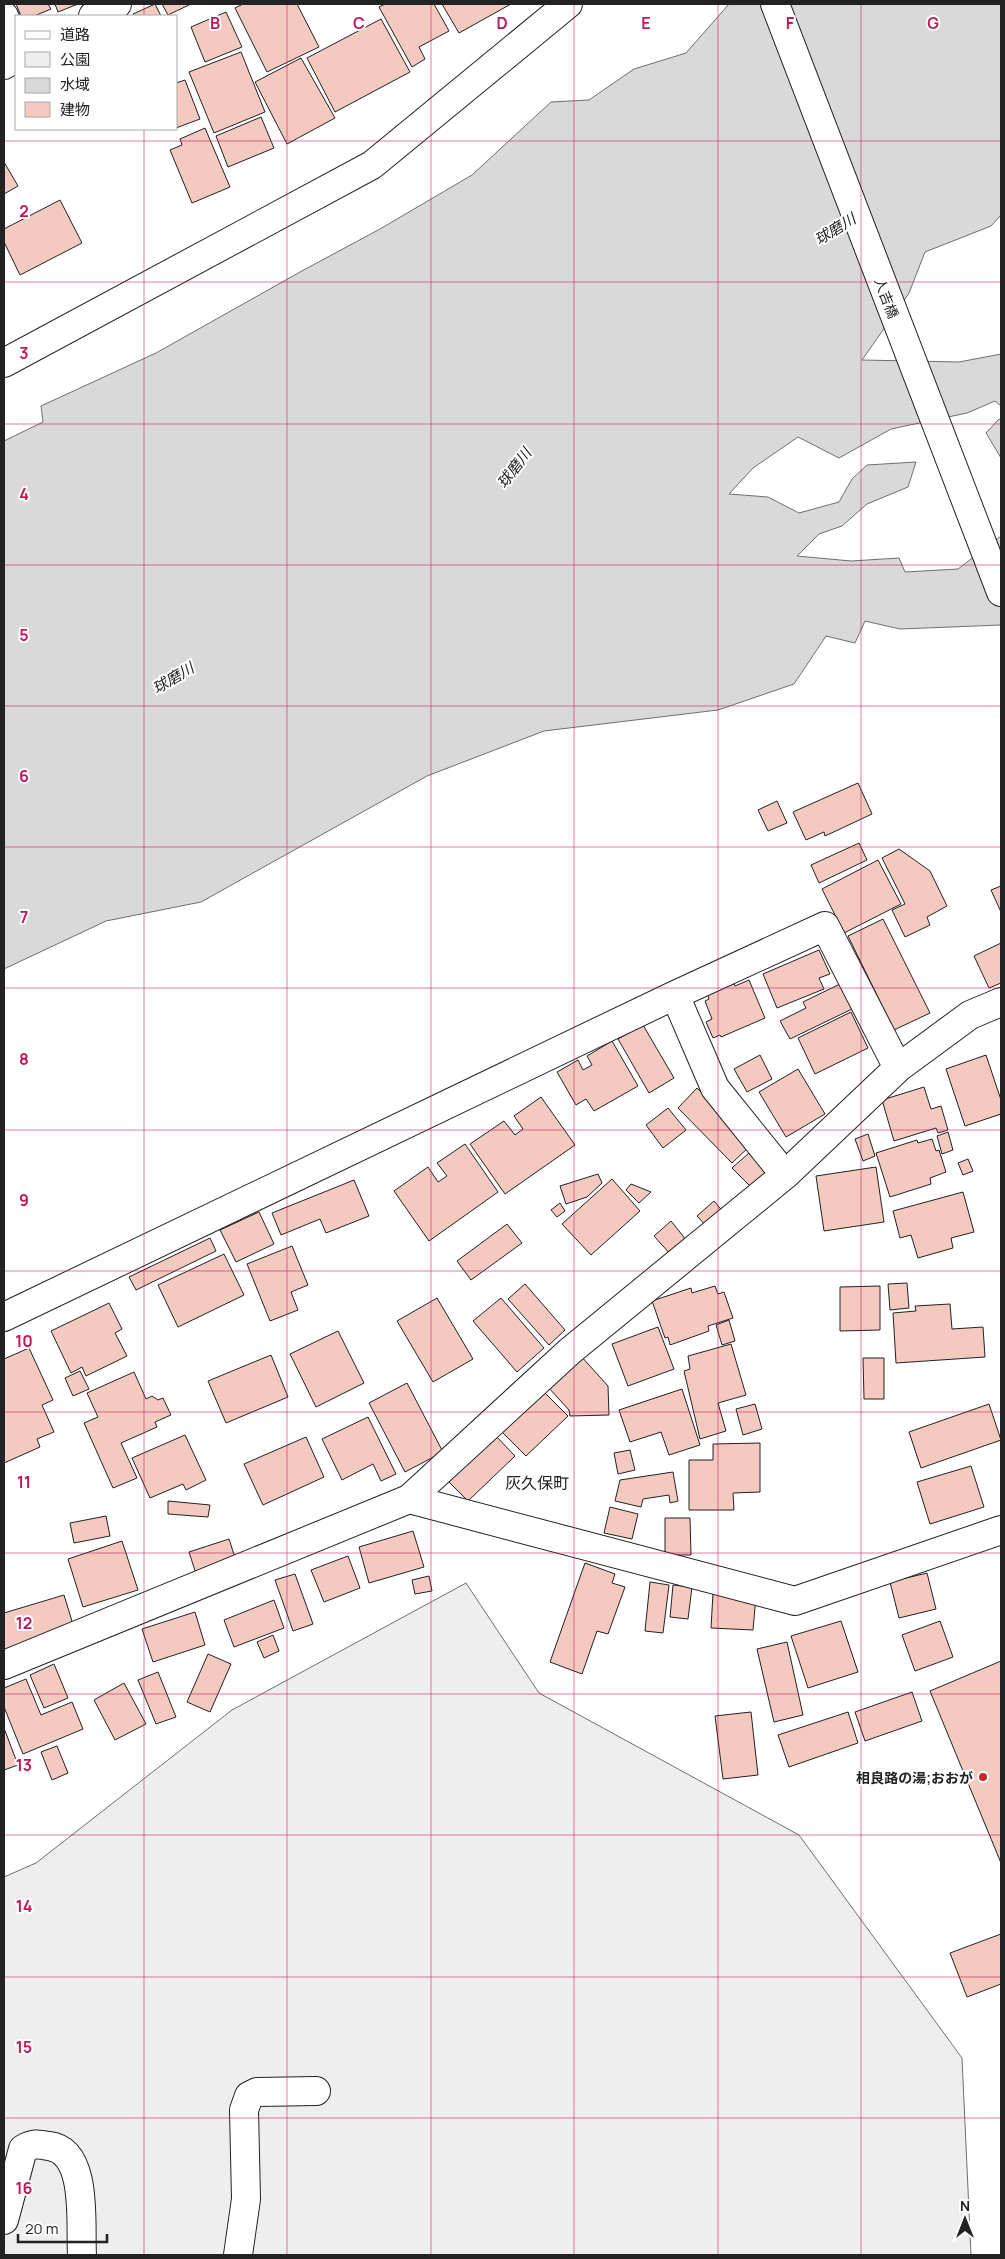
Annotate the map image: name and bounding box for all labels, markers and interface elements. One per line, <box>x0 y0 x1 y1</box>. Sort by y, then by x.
text: B <box>210 12 220 34</box>
text: C <box>353 12 365 34</box>
text: D <box>496 12 508 34</box>
text: E <box>641 12 651 34</box>
text: F <box>786 12 795 34</box>
text: G <box>927 12 939 34</box>
legend <box>15 15 178 130</box>
text: 道路 <box>60 24 90 45</box>
text: 公園 <box>60 49 90 70</box>
text: 水域 <box>60 74 90 95</box>
text: 建物 <box>60 99 90 120</box>
text: 2 <box>19 200 29 222</box>
water label: 球磨川 <box>810 207 861 250</box>
street label: 人吉橋 <box>871 275 903 321</box>
text: 3 <box>19 342 29 364</box>
water label: 球磨川 <box>492 442 537 492</box>
text: 4 <box>19 483 29 505</box>
text: 5 <box>19 624 29 646</box>
water label: 球磨川 <box>148 656 199 699</box>
text: 6 <box>19 765 29 787</box>
text: 7 <box>20 906 28 928</box>
text: 8 <box>19 1048 29 1070</box>
text: 9 <box>19 1189 29 1211</box>
text: 10 <box>15 1330 33 1352</box>
text: 11 <box>17 1471 31 1493</box>
district label: 灰久保町 <box>505 1472 569 1494</box>
text: 12 <box>16 1612 32 1634</box>
text: 13 <box>16 1754 32 1776</box>
place label: 相良路の湯;おおが <box>856 1768 973 1787</box>
marker: 相良路の湯;おおが <box>977 1771 989 1783</box>
text: 14 <box>16 1895 32 1917</box>
text: 15 <box>16 2036 32 2058</box>
text: 16 <box>16 2177 33 2199</box>
north arrow <box>940 2194 990 2244</box>
text: N <box>960 2196 970 2215</box>
scale bar <box>18 2212 106 2244</box>
text: 20 m <box>25 2218 58 2239</box>

